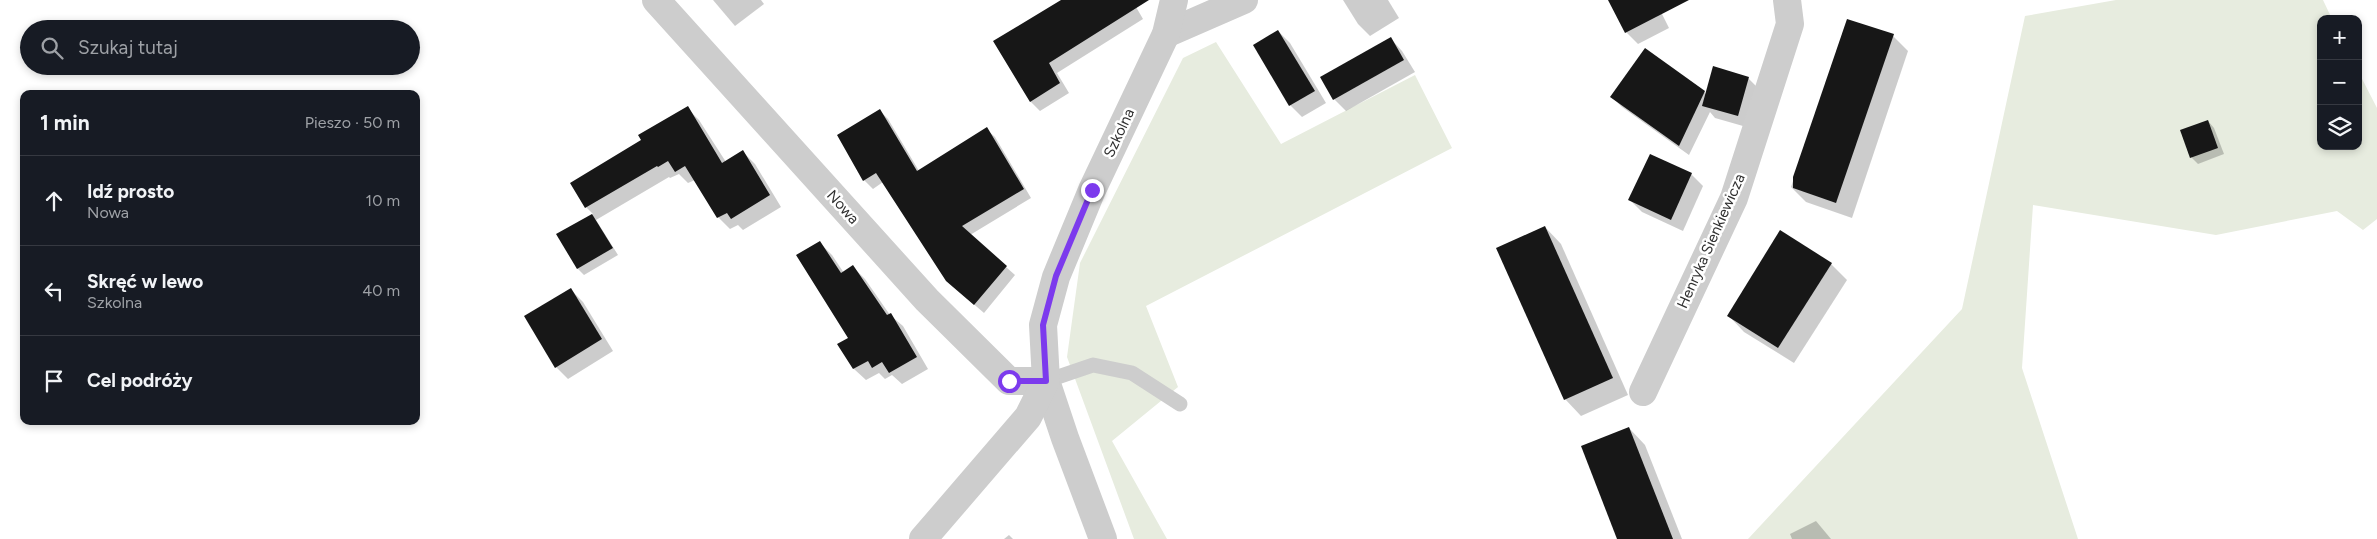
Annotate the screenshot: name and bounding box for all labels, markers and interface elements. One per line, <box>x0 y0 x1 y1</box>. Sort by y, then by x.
map controls <box>2317 15 2362 150</box>
button: + <box>2317 15 2362 60</box>
search box <box>20 20 420 75</box>
icon: search <box>38 34 66 62</box>
text: Szukaj tutaj <box>78 36 178 59</box>
button: − <box>2317 60 2362 105</box>
button: layers <box>2317 105 2362 150</box>
street label: Szkolna <box>1100 106 1138 160</box>
text: 1 min <box>40 110 90 135</box>
text: Pieszo · 50 m <box>305 113 400 132</box>
street label: Henryka Sienkiewicza <box>1673 171 1749 311</box>
route end <box>1081 179 1104 202</box>
text: Idź prosto <box>87 180 174 203</box>
street label: Nowa <box>823 186 863 228</box>
icon: ahead <box>40 187 68 215</box>
text: 10 m <box>366 191 400 210</box>
text: Nowa <box>87 203 129 222</box>
text: Skręć w lewo <box>87 270 203 293</box>
icon: left <box>40 277 68 305</box>
text: 40 m <box>362 281 400 300</box>
text: Szkolna <box>87 293 142 312</box>
icon: arrive <box>40 367 68 395</box>
text: Cel podróży <box>87 369 193 392</box>
route start <box>998 370 1021 393</box>

